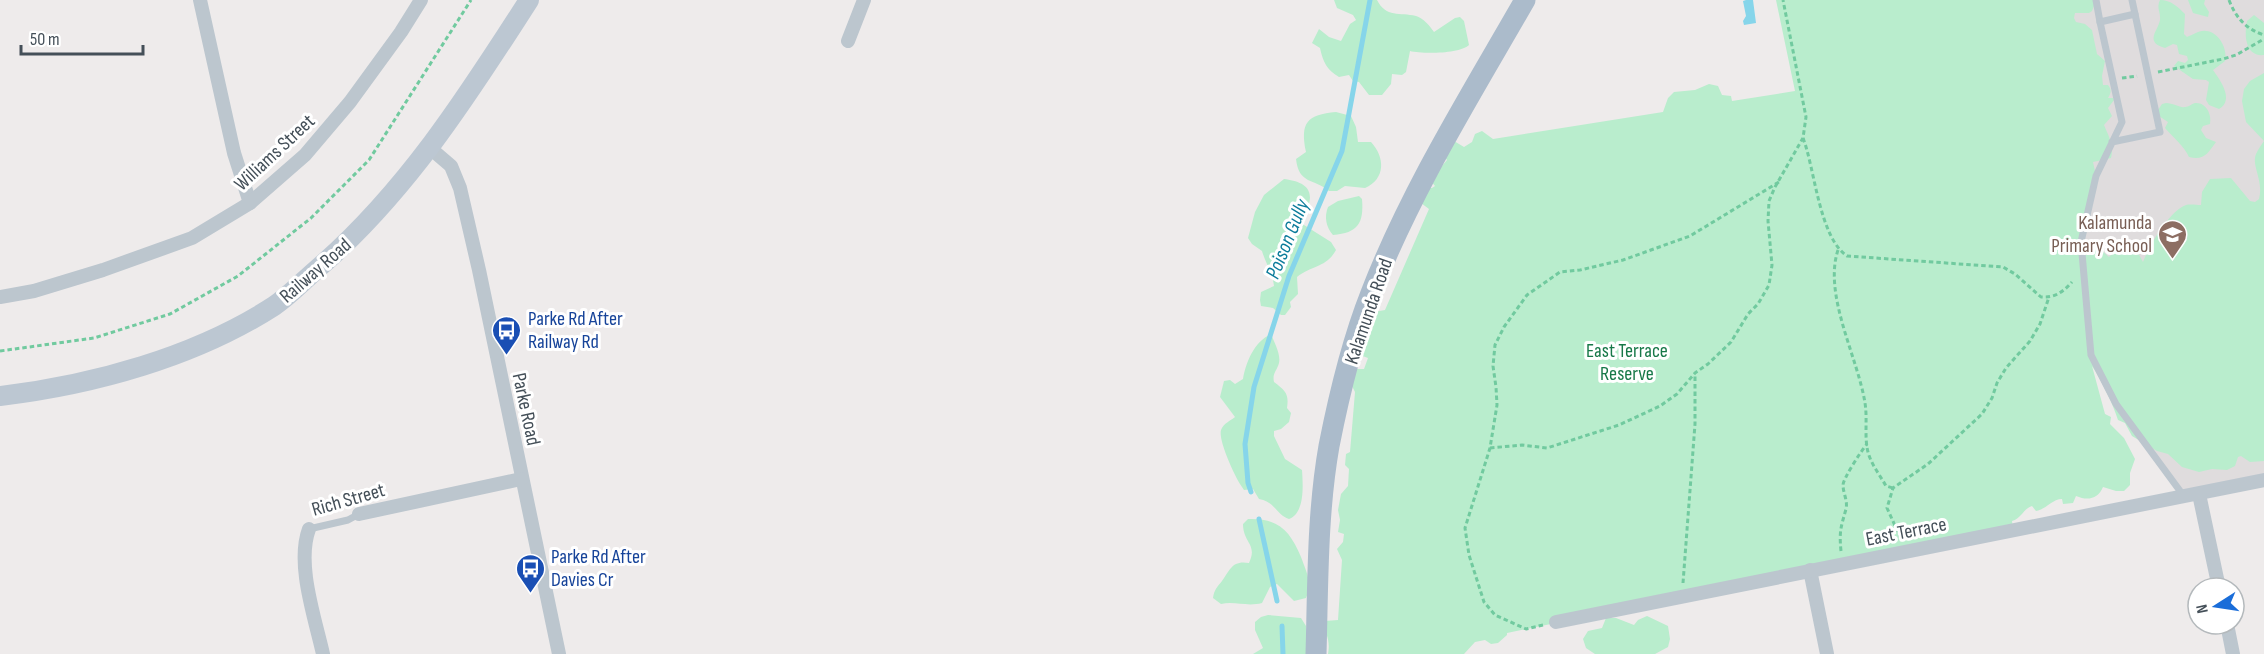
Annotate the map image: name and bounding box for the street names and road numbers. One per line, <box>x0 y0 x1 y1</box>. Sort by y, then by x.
street label: Williams Street <box>229 109 320 196</box>
street label: Railway Road <box>275 233 356 308</box>
street label: Kalamunda Road <box>1340 255 1398 367</box>
street label: Parke Road <box>507 371 545 448</box>
street label: Rich Street <box>309 478 388 522</box>
street label: East Terrace <box>1864 512 1949 552</box>

